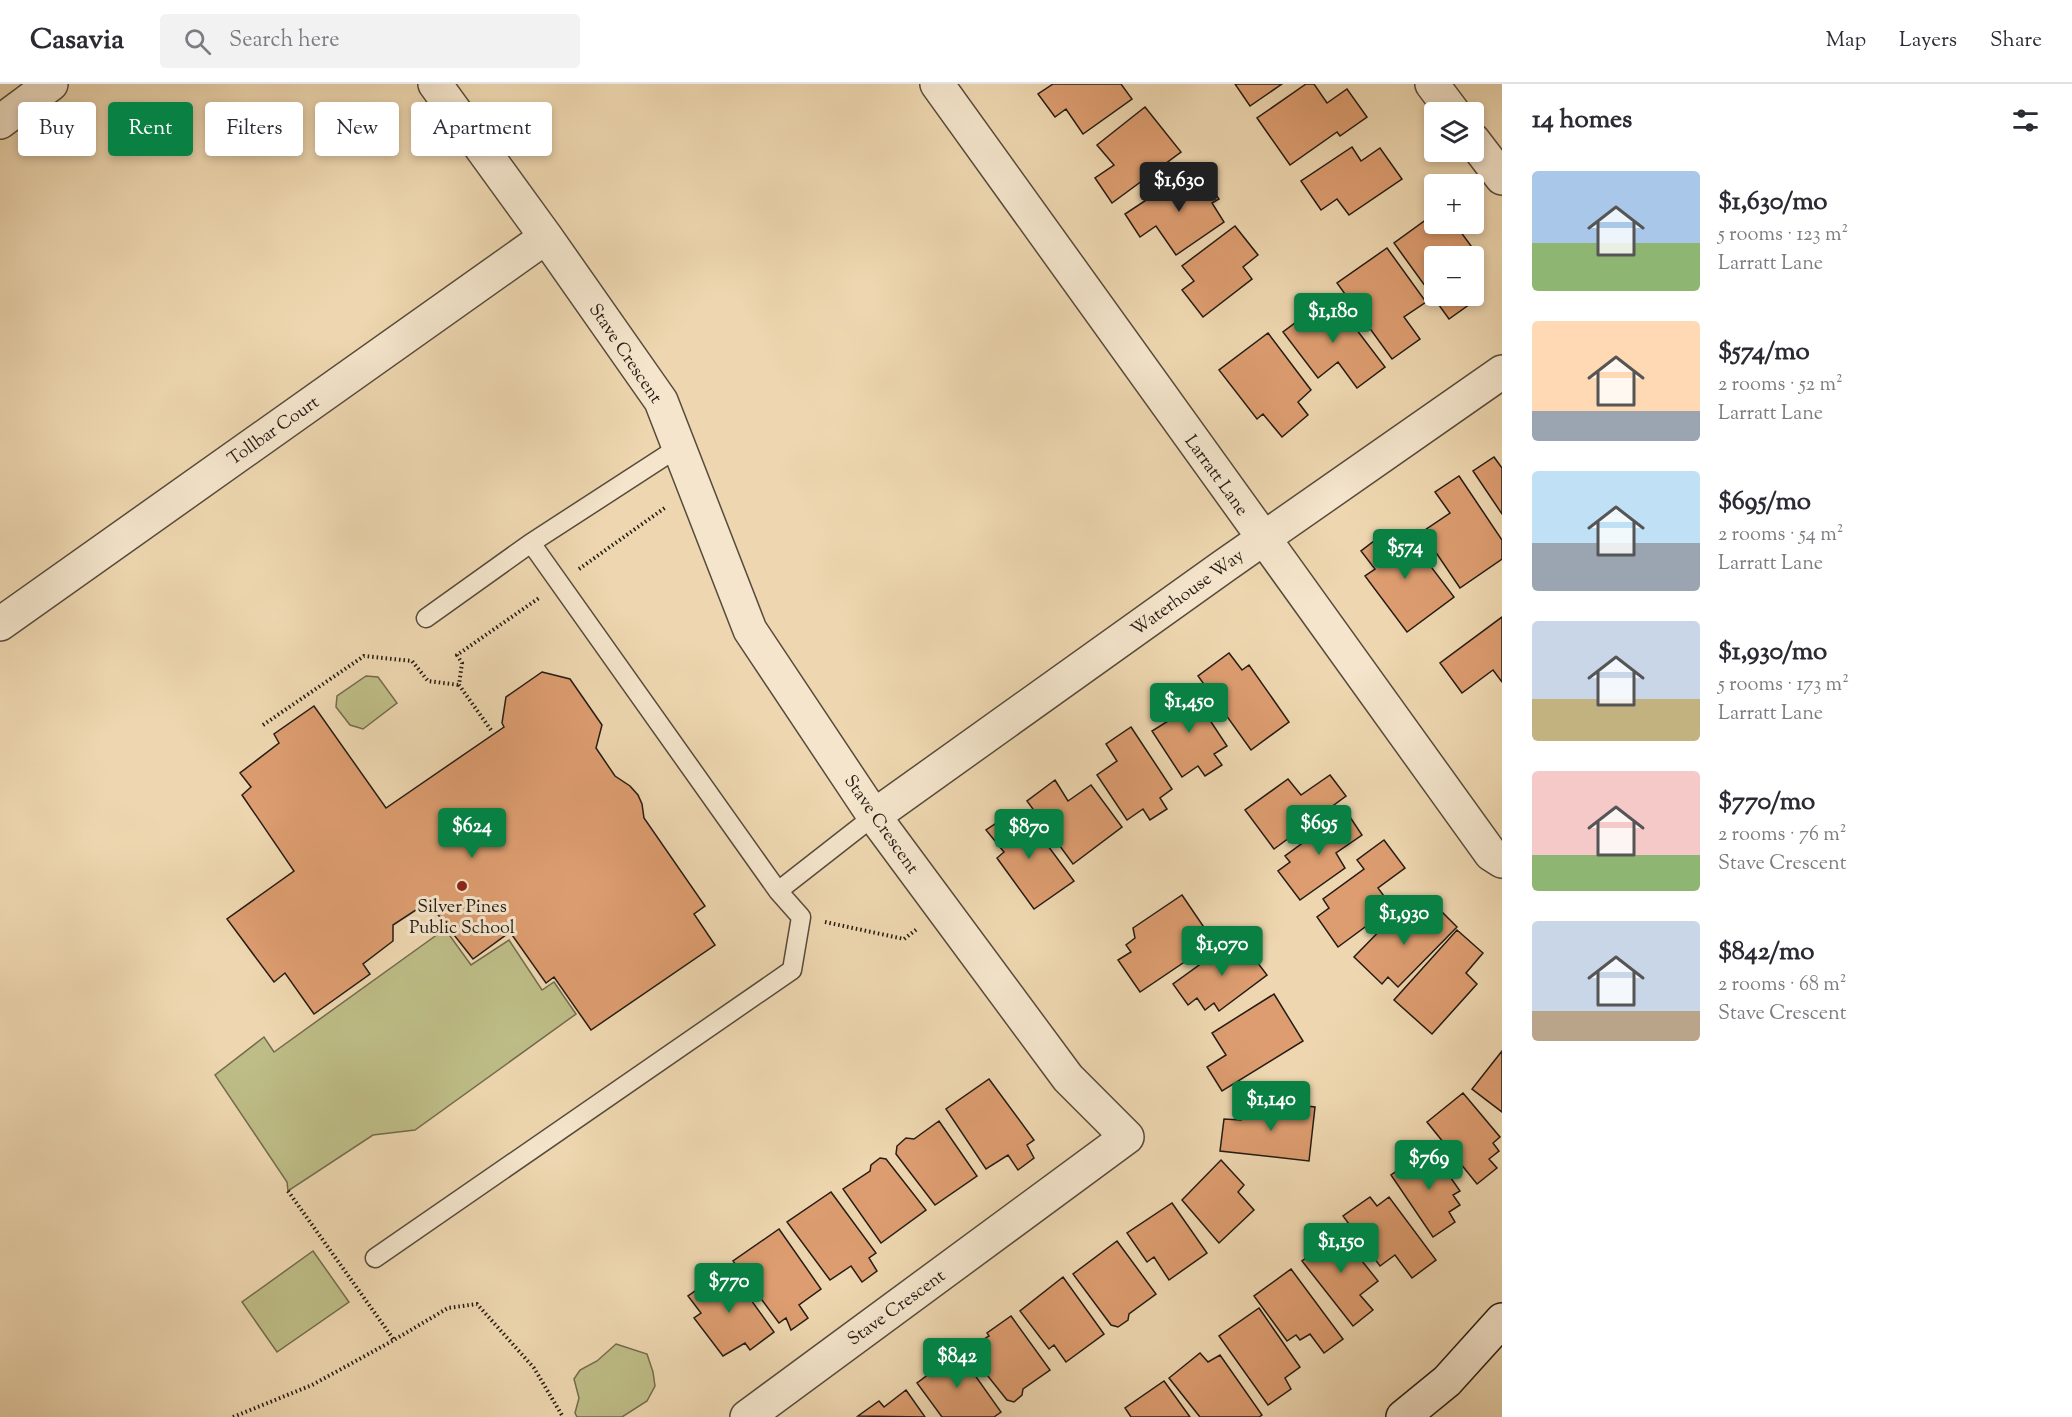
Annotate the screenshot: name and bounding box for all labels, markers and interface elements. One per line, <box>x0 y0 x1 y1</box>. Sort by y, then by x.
search box <box>160 14 580 68</box>
text: Casavia <box>30 21 124 61</box>
icon: search <box>181 25 214 58</box>
text: Search here <box>229 25 339 57</box>
text: Map <box>1826 26 1866 56</box>
text: Layers <box>1899 26 1957 56</box>
text: Share <box>1990 26 2042 56</box>
chip: Buy <box>18 102 96 156</box>
chip: Rent <box>108 102 193 156</box>
chip: Filters <box>205 102 303 156</box>
chip: New <box>315 102 399 156</box>
chip: Apartment <box>411 102 552 156</box>
map controls <box>1424 102 1484 306</box>
button: layers <box>1424 102 1484 162</box>
text: 14 homes <box>1532 102 1632 139</box>
icon: filters <box>2009 104 2042 137</box>
pin: $1,630 <box>1130 162 1228 213</box>
text: $1,630 <box>1154 167 1204 196</box>
button: + <box>1424 174 1484 234</box>
text: $1,630/mo <box>1718 184 1828 221</box>
icon: home <box>1580 195 1652 267</box>
text: 5 rooms · 123 m² <box>1718 221 1848 250</box>
button: − <box>1424 246 1484 306</box>
text: Larratt Lane <box>1718 250 1823 279</box>
pin: $1,180 <box>1284 293 1382 344</box>
text: $1,180 <box>1308 298 1358 327</box>
street label: Stave Crescent <box>581 299 667 409</box>
text: $574/mo <box>1718 334 1810 371</box>
icon: home <box>1580 345 1652 417</box>
text: 2 rooms · 52 m² <box>1718 371 1843 400</box>
street label: Tollbar Court <box>223 390 325 473</box>
text: Larratt Lane <box>1718 400 1823 429</box>
street label: Larratt Lane <box>1177 430 1254 522</box>
text: $695/mo <box>1718 484 1811 521</box>
icon: home <box>1580 495 1652 567</box>
text: 2 rooms · 54 m² <box>1718 521 1843 550</box>
pin: $574 <box>1369 529 1441 580</box>
text: $574 <box>1387 534 1423 563</box>
street label: Waterhouse Way <box>1126 544 1250 644</box>
text: Larratt Lane <box>1718 550 1823 579</box>
text: $1,930/mo <box>1718 634 1827 671</box>
icon: home <box>1580 645 1652 717</box>
text: 5 rooms · 173 m² <box>1718 671 1849 700</box>
pin: $1,450 <box>1140 683 1238 734</box>
text: $1,450 <box>1164 688 1214 717</box>
text: Larratt Lane <box>1718 700 1823 729</box>
street label: Stave Crescent <box>837 770 924 880</box>
text: $770/mo <box>1718 784 1815 821</box>
icon: home <box>1580 795 1652 867</box>
pin: $695 <box>1283 805 1355 856</box>
pin: $624 <box>436 808 508 859</box>
pin: $870 <box>993 809 1065 860</box>
text: $695 <box>1300 810 1338 839</box>
text: $624 <box>452 813 492 842</box>
text: $870 <box>1009 814 1049 843</box>
text: 2 rooms · 76 m² <box>1718 821 1846 850</box>
text: Stave Crescent <box>1718 850 1847 879</box>
marker: Silver Pines Public School <box>455 879 469 893</box>
place label: Silver Pines Public School <box>409 895 515 942</box>
pin: $1,930 <box>1355 895 1453 946</box>
text: $1,930 <box>1379 900 1429 929</box>
pin: $1,070 <box>1173 926 1271 977</box>
text: $1,070 <box>1196 931 1248 960</box>
text: $842/mo <box>1718 934 1814 971</box>
icon: home <box>1580 945 1652 1017</box>
text: 2 rooms · 68 m² <box>1718 971 1846 1000</box>
text: Stave Crescent <box>1718 1000 1847 1029</box>
pin: $1,140 <box>1222 1081 1320 1132</box>
text: $1,140 <box>1246 1086 1296 1115</box>
pin: $769 <box>1393 1140 1465 1191</box>
text: $769 <box>1409 1145 1449 1174</box>
pin: $1,150 <box>1292 1223 1390 1274</box>
text: $1,150 <box>1318 1228 1364 1257</box>
pin: $770 <box>693 1263 765 1314</box>
street label: Stave Crescent <box>843 1264 952 1353</box>
text: $770 <box>709 1268 749 1297</box>
pin: $842 <box>921 1338 993 1389</box>
text: $842 <box>937 1343 977 1372</box>

